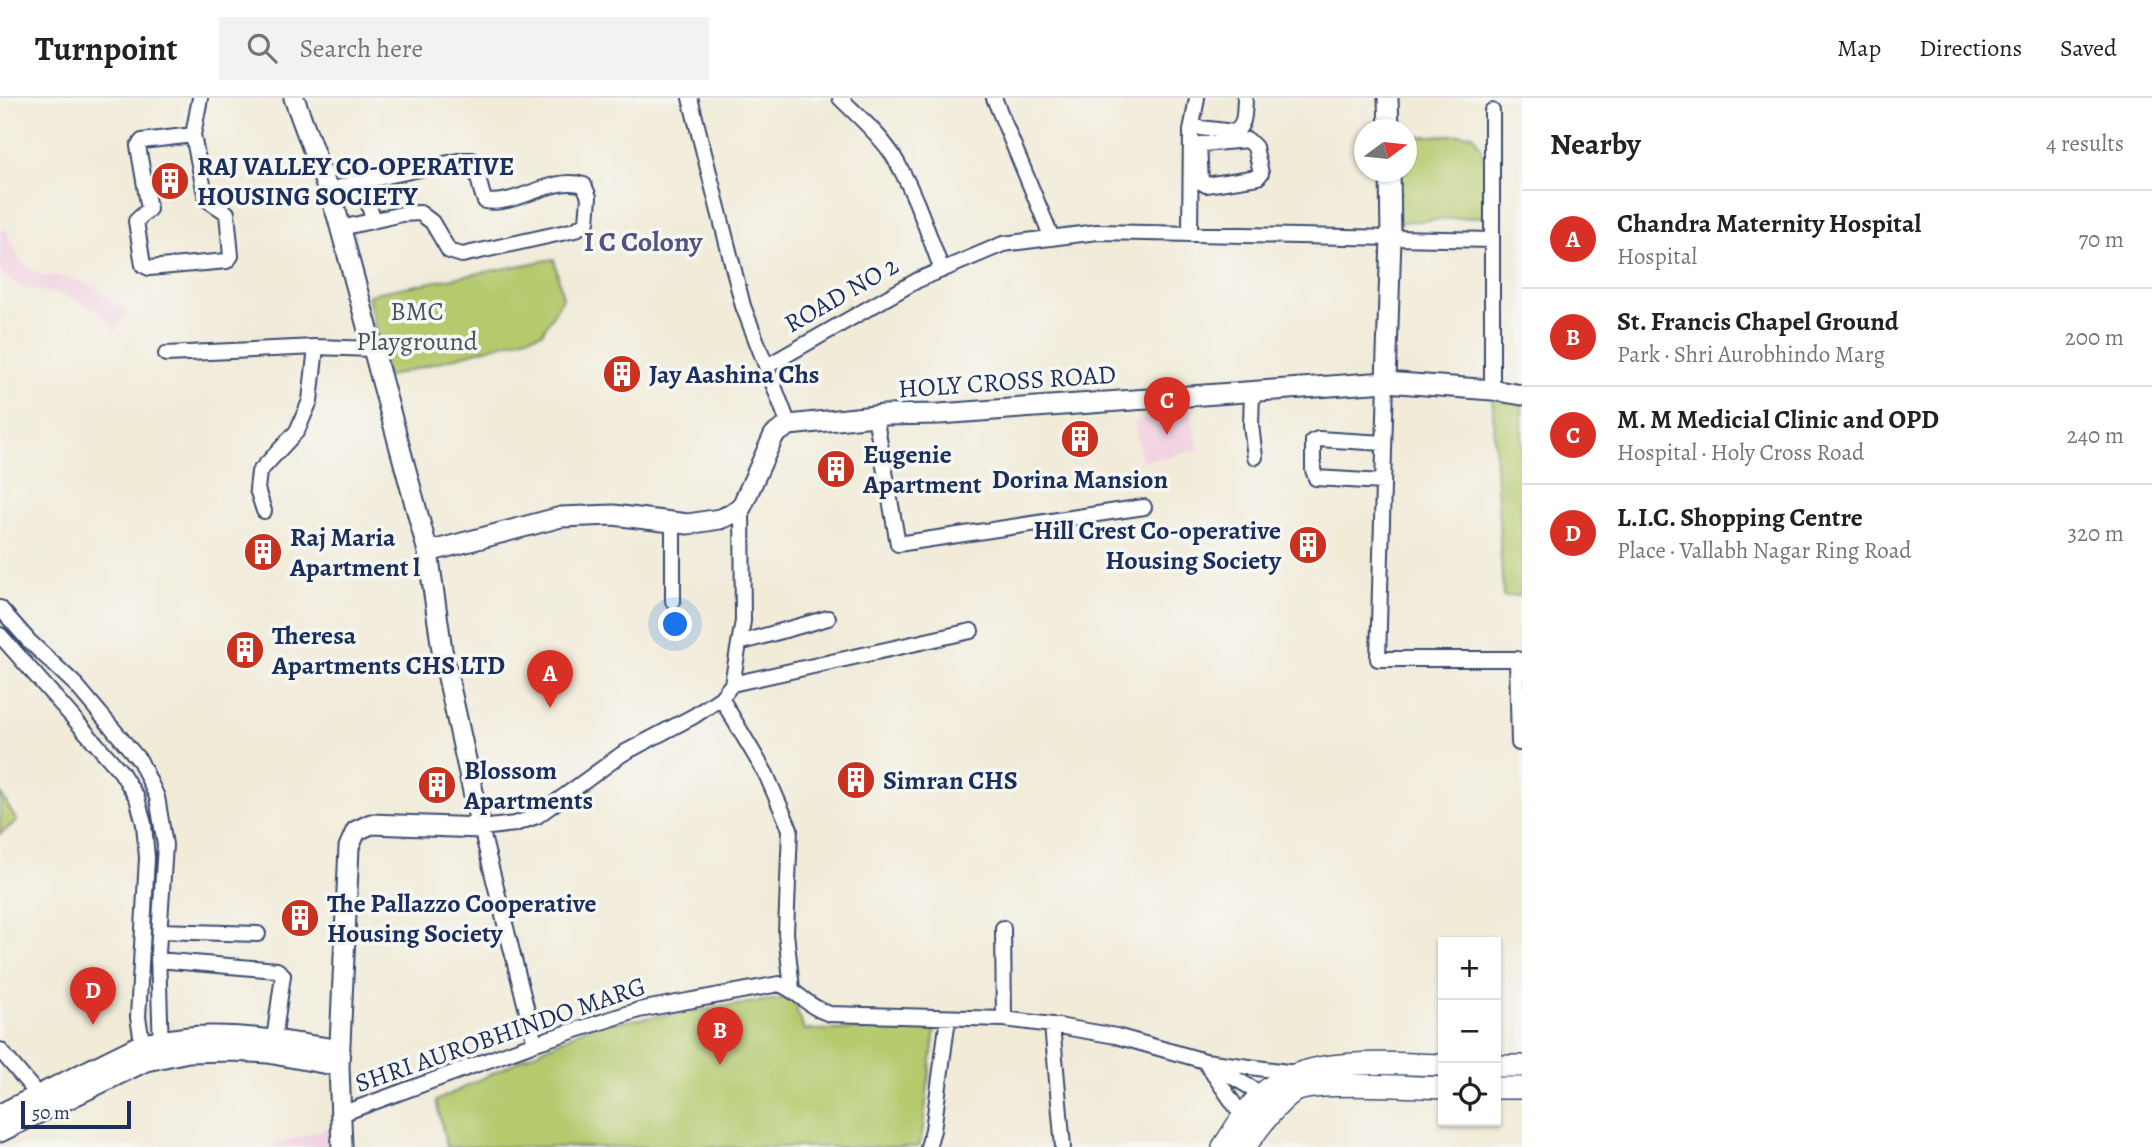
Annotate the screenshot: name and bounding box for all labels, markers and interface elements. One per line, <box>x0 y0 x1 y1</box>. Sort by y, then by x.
search box <box>219 17 709 80</box>
text: Turnpoint <box>35 26 177 71</box>
icon: search <box>243 29 281 67</box>
text: Search here <box>299 31 423 66</box>
text: Map <box>1837 32 1881 64</box>
text: Directions <box>1919 32 2022 64</box>
text: Saved <box>2060 32 2117 64</box>
north arrow <box>1354 119 1417 182</box>
text: Nearby <box>1550 124 1641 164</box>
text: 4 results <box>2046 128 2124 159</box>
place label: RAJ VALLEY CO-OPERATIVE HOUSING SOCIETY <box>197 149 514 214</box>
building icon: RAJ VALLEY CO-OPERATIVE HOUSING SOCIETY <box>149 160 191 202</box>
text: Chandra Maternity Hospital <box>1617 206 1921 241</box>
district label: I C Colony <box>584 223 703 261</box>
text: A <box>1566 224 1580 255</box>
text: 70 m <box>2078 224 2124 255</box>
text: Hospital <box>1617 241 1697 272</box>
street label: ROAD NO 2 <box>778 248 905 341</box>
park label: BMC Playground <box>356 294 478 359</box>
text: St. Francis Chapel Ground <box>1617 304 1899 339</box>
text: B <box>1566 322 1580 353</box>
text: 200 m <box>2065 322 2124 353</box>
text: Park · Shri Aurobhindo Marg <box>1617 339 1885 370</box>
building icon: Jay Aashina Chs <box>601 353 643 395</box>
street label: HOLY CROSS ROAD <box>897 356 1117 407</box>
place label: Jay Aashina Chs <box>649 357 819 392</box>
pin: C <box>1144 377 1190 435</box>
text: M. M Medicial Clinic and OPD <box>1617 402 1939 437</box>
building icon: Dorina Mansion <box>1059 418 1101 460</box>
text: C <box>1566 420 1580 451</box>
text: 240 m <box>2067 420 2124 451</box>
place label: Eugenie Apartment <box>862 437 982 502</box>
text: Hospital · Holy Cross Road <box>1617 437 1864 468</box>
building icon: Eugenie Apartment <box>815 448 857 490</box>
place label: Dorina Mansion <box>992 462 1169 497</box>
text: L.I.C. Shopping Centre <box>1617 500 1863 535</box>
place label: Hill Crest Co-operative Housing Society <box>1033 513 1282 578</box>
text: D <box>1565 518 1581 549</box>
text: 320 m <box>2068 518 2124 549</box>
place label: Raj Maria Apartment l <box>289 520 420 585</box>
building icon: Hill Crest Co-operative Housing Society <box>1287 524 1329 566</box>
building icon: Raj Maria Apartment l <box>242 531 284 573</box>
text: Place · Vallabh Nagar Ring Road <box>1617 535 1912 566</box>
your location <box>658 607 692 641</box>
place label: Theresa Apartments CHS LTD <box>271 618 505 683</box>
building icon: Theresa Apartments CHS LTD <box>224 629 266 671</box>
pin: A <box>527 650 573 708</box>
place label: Blossom Apartments <box>463 753 593 818</box>
building icon: Simran CHS <box>835 759 877 801</box>
place label: Simran CHS <box>883 763 1018 798</box>
building icon: Blossom Apartments <box>416 764 458 806</box>
place label: The Pallazzo Cooperative Housing Society <box>327 886 597 951</box>
building icon: The Pallazzo Cooperative Housing Society <box>279 897 321 939</box>
map controls <box>1438 937 1501 1126</box>
button: + <box>1438 937 1501 1000</box>
pin: D <box>70 967 116 1025</box>
street label: SHRI AUROBHINDO MARG <box>350 968 650 1101</box>
button: − <box>1438 1000 1501 1063</box>
pin: B <box>697 1007 743 1065</box>
button: locate <box>1438 1063 1501 1126</box>
scale bar <box>21 1098 131 1130</box>
text: 50 m <box>32 1100 70 1126</box>

